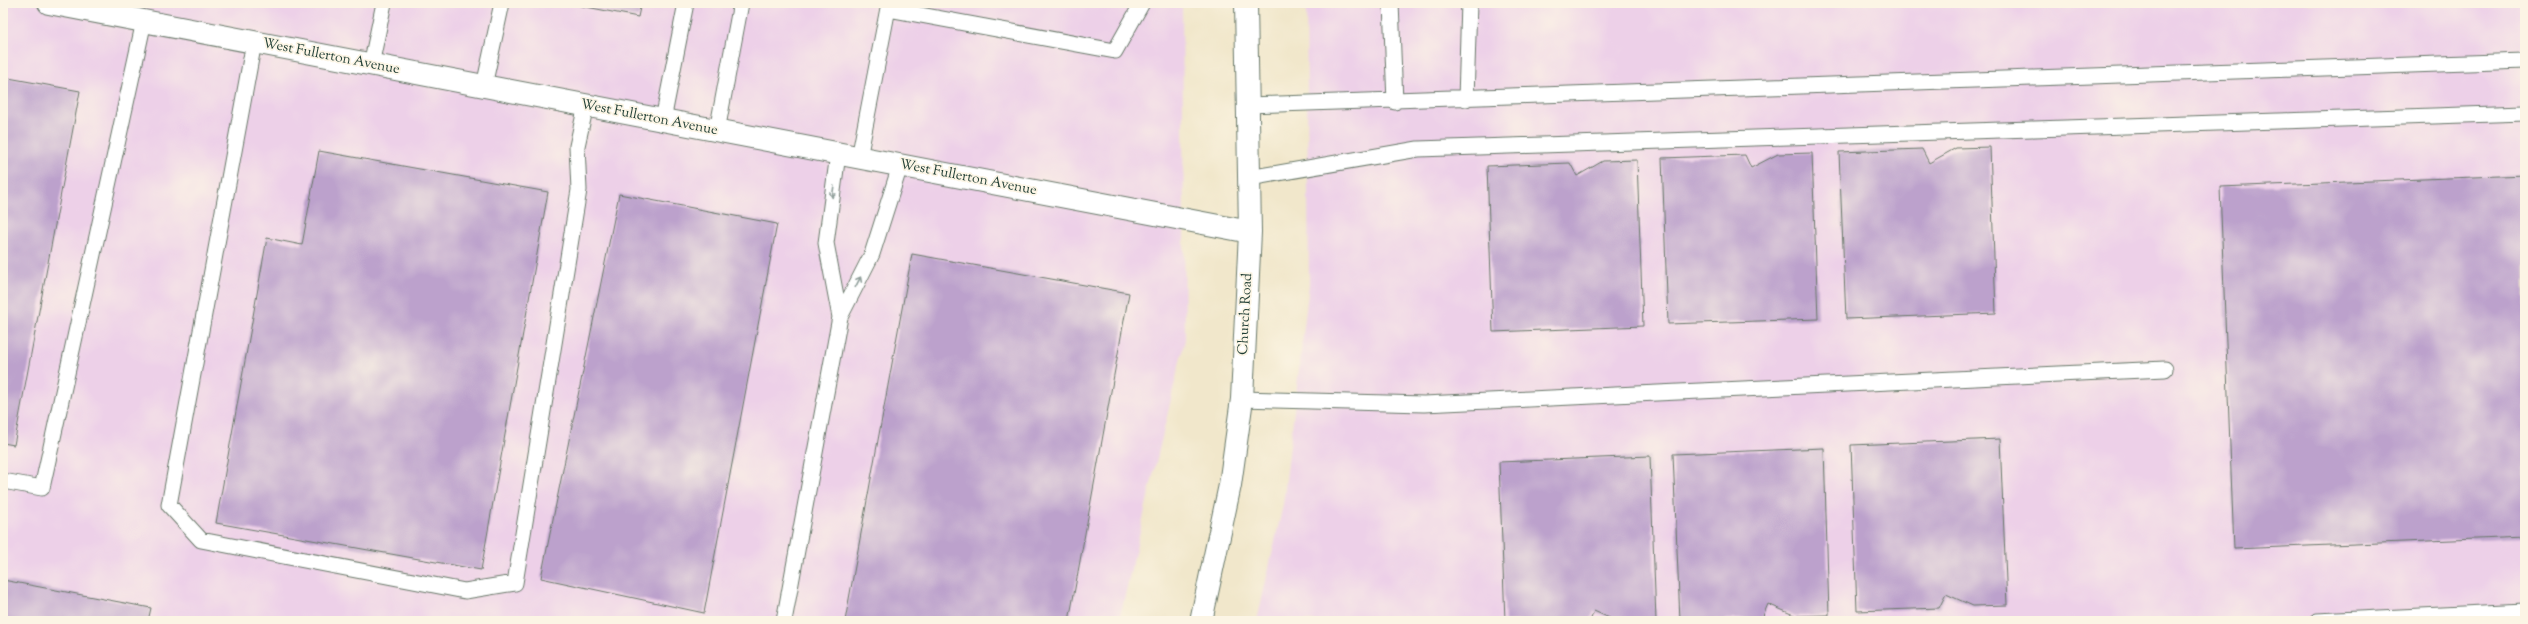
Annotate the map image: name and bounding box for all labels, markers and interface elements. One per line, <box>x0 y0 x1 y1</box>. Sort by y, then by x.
street label: West Fullerton Avenue <box>261 34 401 80</box>
street label: West Fullerton Avenue <box>579 95 719 141</box>
street label: West Fullerton Avenue <box>898 155 1038 201</box>
one-way arrow <box>829 185 837 198</box>
street label: Church Road <box>1234 273 1258 355</box>
one-way arrow <box>855 276 862 288</box>

